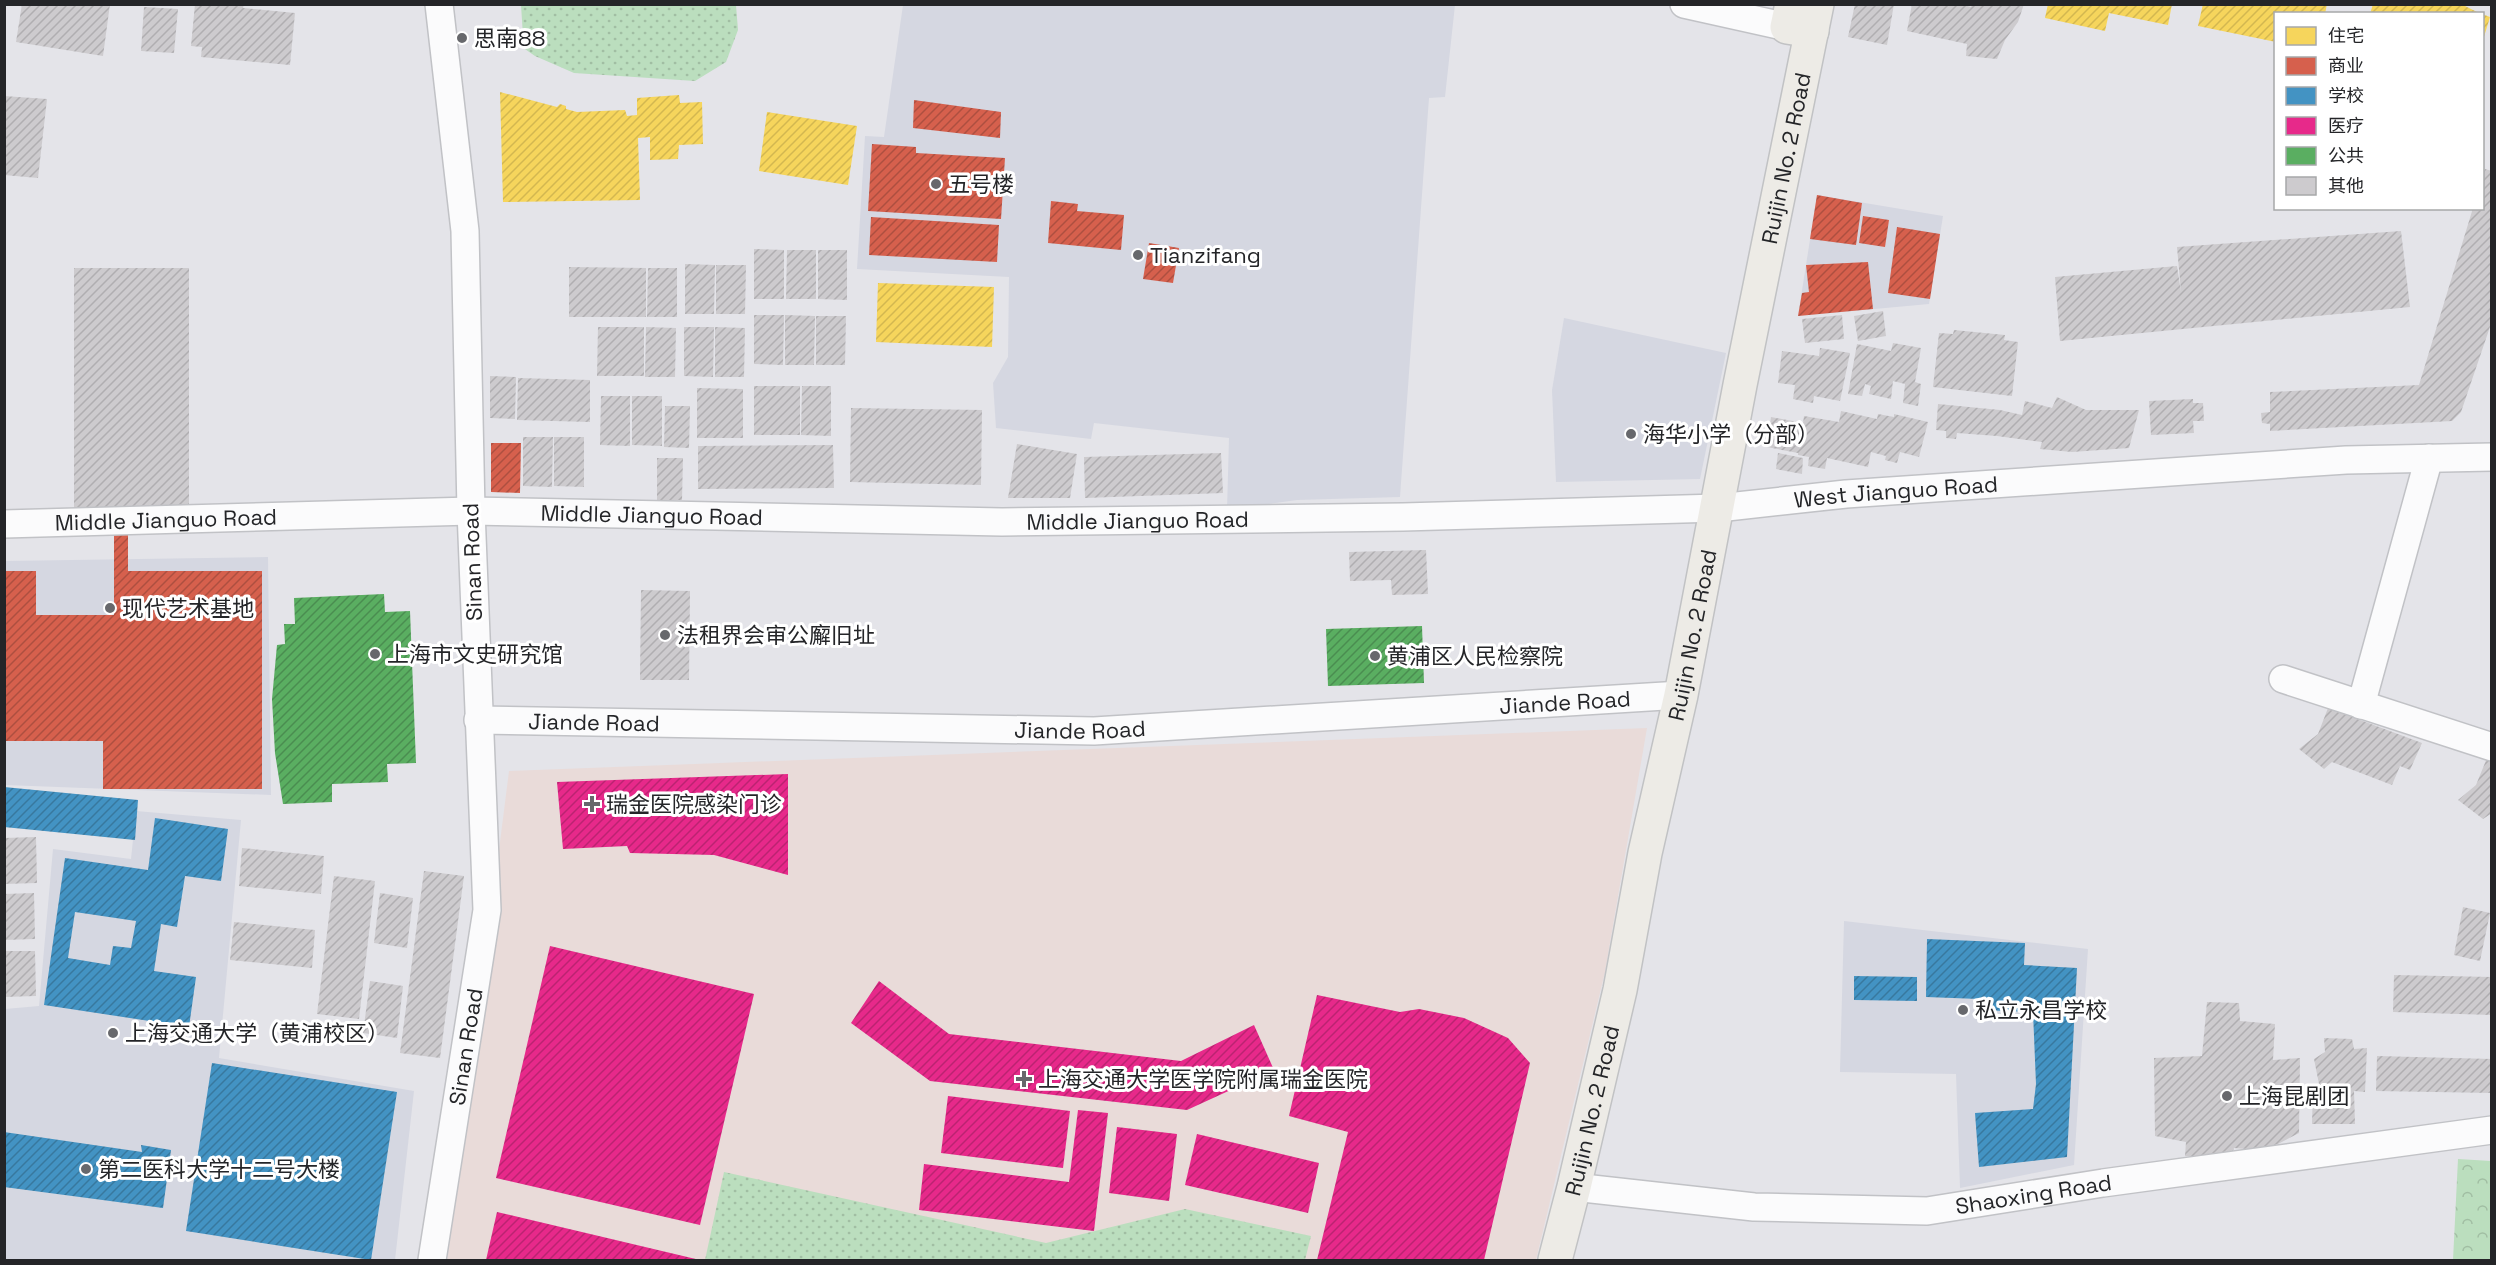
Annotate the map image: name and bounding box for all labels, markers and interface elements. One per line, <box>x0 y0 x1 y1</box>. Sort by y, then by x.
legend <box>2274 12 2484 210</box>
place label: 思南88 <box>474 24 545 52</box>
text: 住宅 <box>2328 24 2364 47</box>
marker: 思南88 <box>455 31 469 45</box>
text: 商业 <box>2328 54 2364 77</box>
street label: Ruijin No. 2 Road <box>1755 70 1817 246</box>
text: 学校 <box>2328 84 2364 107</box>
text: 医疗 <box>2328 114 2364 137</box>
text: 公共 <box>2328 144 2364 167</box>
place label: 五号楼 <box>948 170 1014 198</box>
text: 其他 <box>2328 174 2364 197</box>
marker: 五号楼 <box>929 177 943 191</box>
place label: Tianzifang <box>1150 241 1261 269</box>
marker: Tianzifang <box>1131 248 1145 262</box>
place label: 海华小学（分部） <box>1643 420 1819 448</box>
marker: 海华小学（分部） <box>1624 427 1638 441</box>
street label: West Jianguo Road <box>1792 470 1999 514</box>
street label: Middle Jianguo Road <box>540 498 763 531</box>
street label: Middle Jianguo Road <box>54 502 277 537</box>
street label: Sinan Road <box>456 502 488 622</box>
street label: Middle Jianguo Road <box>1026 505 1249 536</box>
street label: Ruijin No. 2 Road <box>1662 547 1722 724</box>
place label: 现代艺术基地 <box>122 594 254 622</box>
marker: 现代艺术基地 <box>103 601 117 615</box>
place label: 法租界会审公廨旧址 <box>677 621 875 649</box>
marker: 法租界会审公廨旧址 <box>658 628 672 642</box>
place label: 上海市文史研究馆 <box>387 640 563 668</box>
place label: 黄浦区人民检察院 <box>1387 642 1563 670</box>
marker: 上海市文史研究馆 <box>368 647 382 661</box>
marker: 黄浦区人民检察院 <box>1368 649 1382 663</box>
street label: Jiande Road <box>1499 684 1632 720</box>
street label: Jiande Road <box>528 707 660 737</box>
street label: Jiande Road <box>1014 714 1146 745</box>
place label: 瑞金医院感染门诊 <box>606 790 782 818</box>
marker: 瑞金医院感染门诊 <box>583 795 601 813</box>
street label: Sinan Road <box>443 986 489 1107</box>
place label: 私立永昌学校 <box>1975 996 2107 1024</box>
marker: 私立永昌学校 <box>1956 1003 1970 1017</box>
place label: 上海交通大学（黄浦校区） <box>125 1019 389 1047</box>
street label: Ruijin No. 2 Road <box>1558 1022 1625 1199</box>
marker: 上海交通大学（黄浦校区） <box>106 1026 120 1040</box>
place label: 上海交通大学医学院附属瑞金医院 <box>1038 1065 1368 1093</box>
marker: 上海交通大学医学院附属瑞金医院 <box>1015 1070 1033 1088</box>
place label: 上海昆剧团 <box>2239 1082 2349 1110</box>
marker: 上海昆剧团 <box>2220 1089 2234 1103</box>
place label: 第二医科大学十二号大楼 <box>98 1155 340 1183</box>
marker: 第二医科大学十二号大楼 <box>79 1162 93 1176</box>
street label: Shaoxing Road <box>1953 1168 2113 1220</box>

